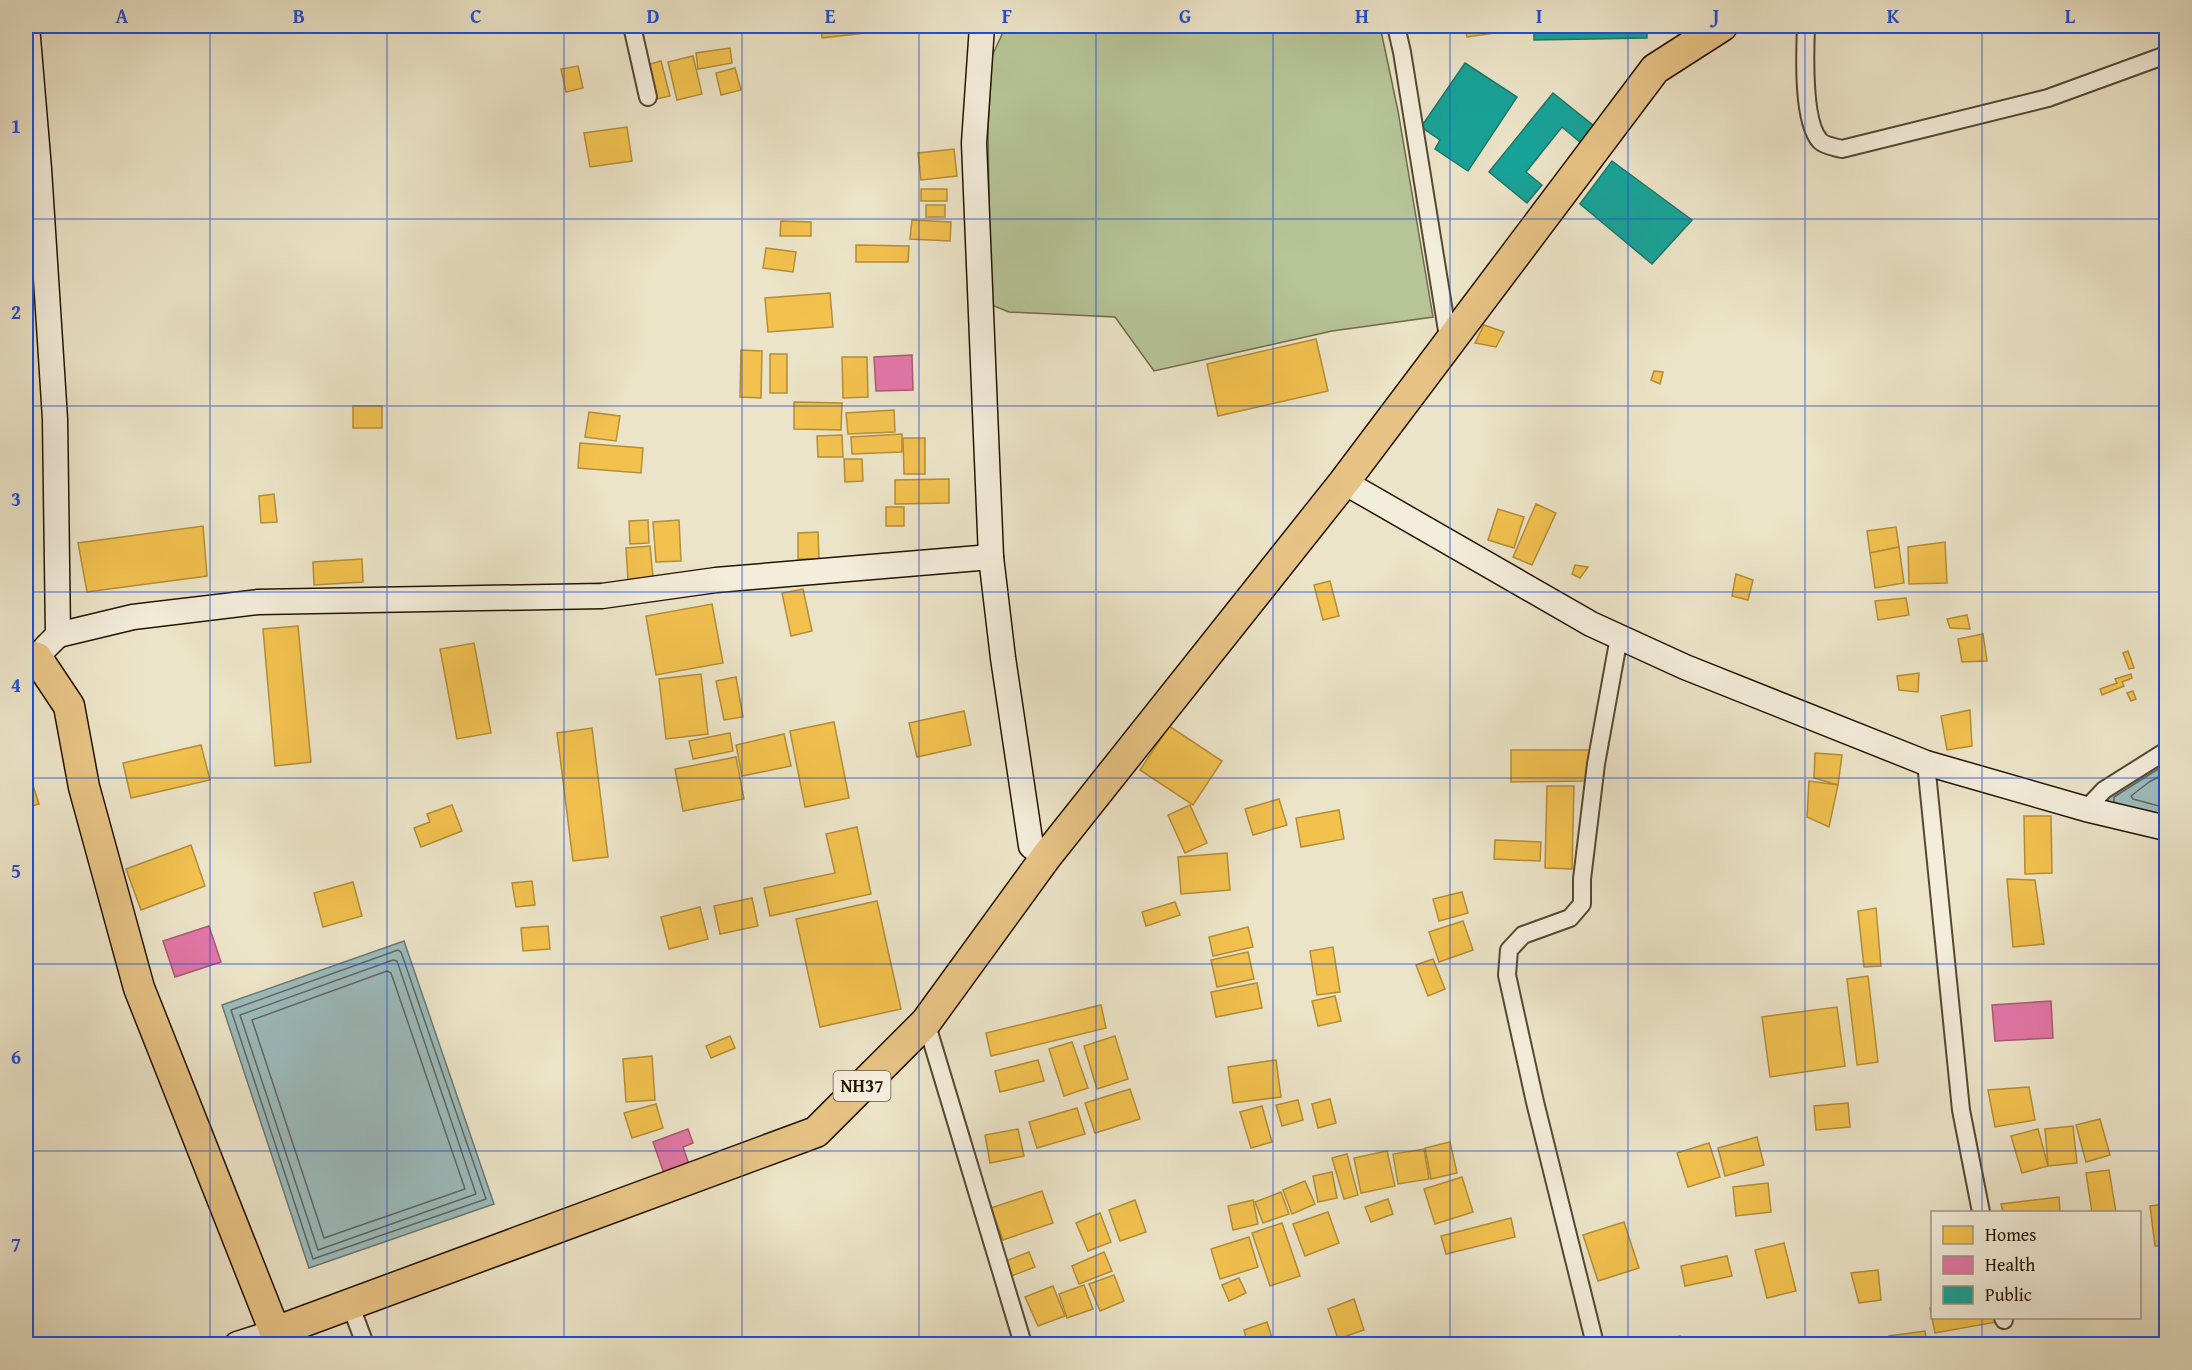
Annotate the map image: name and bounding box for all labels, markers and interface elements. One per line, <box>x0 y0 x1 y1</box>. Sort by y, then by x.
text: A <box>116 1 129 30</box>
text: B <box>293 1 305 30</box>
text: C <box>470 1 482 30</box>
text: D <box>646 1 660 30</box>
text: E <box>825 1 836 30</box>
text: F <box>1002 1 1012 30</box>
text: G <box>1179 1 1191 30</box>
text: H <box>1355 1 1369 30</box>
text: I <box>1536 1 1542 30</box>
text: J <box>1710 1 1720 30</box>
text: K <box>1887 1 1900 30</box>
text: L <box>2065 1 2076 30</box>
text: 1 <box>11 111 21 140</box>
text: 2 <box>11 297 21 326</box>
text: 3 <box>11 484 21 513</box>
text: 4 <box>11 670 21 699</box>
text: 5 <box>11 856 21 885</box>
text: 6 <box>11 1042 21 1071</box>
road number: NH37 <box>834 1071 890 1101</box>
legend <box>1931 1211 2141 1319</box>
text: Homes <box>1985 1221 2036 1248</box>
text: 7 <box>11 1229 21 1258</box>
text: Health <box>1985 1251 2035 1278</box>
text: Public <box>1985 1281 2032 1308</box>

